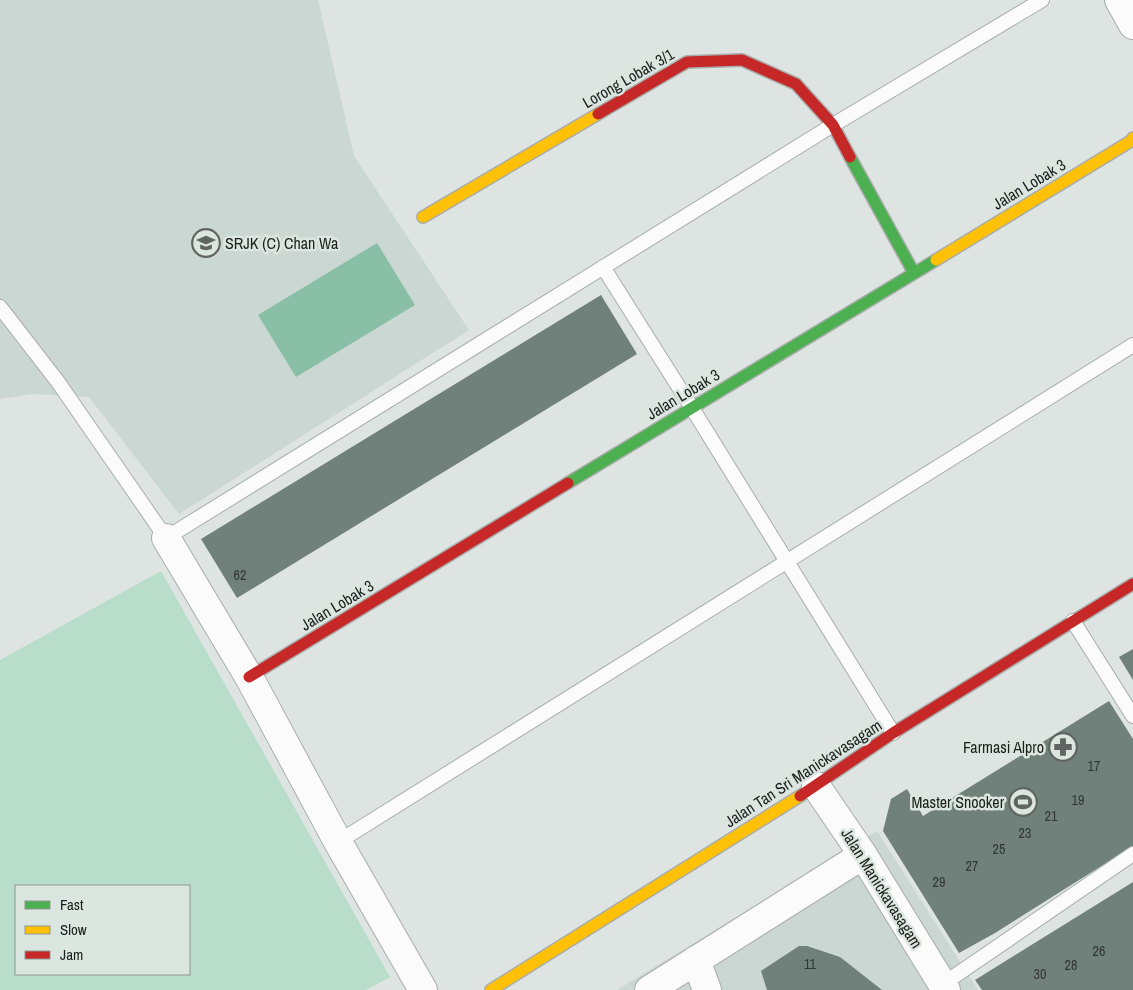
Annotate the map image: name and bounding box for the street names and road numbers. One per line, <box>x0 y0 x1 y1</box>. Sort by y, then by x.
street label: Lorong Lobak 3/1 <box>578 43 678 113</box>
street label: Jalan Lobak 3 <box>988 154 1070 214</box>
street label: Jalan Lobak 3 <box>642 364 724 424</box>
street label: Jalan Lobak 3 <box>296 575 378 635</box>
street label: Jalan Tan Sri Manickavasagam <box>720 714 886 832</box>
street label: Jalan Manickavasagam <box>836 824 928 952</box>

